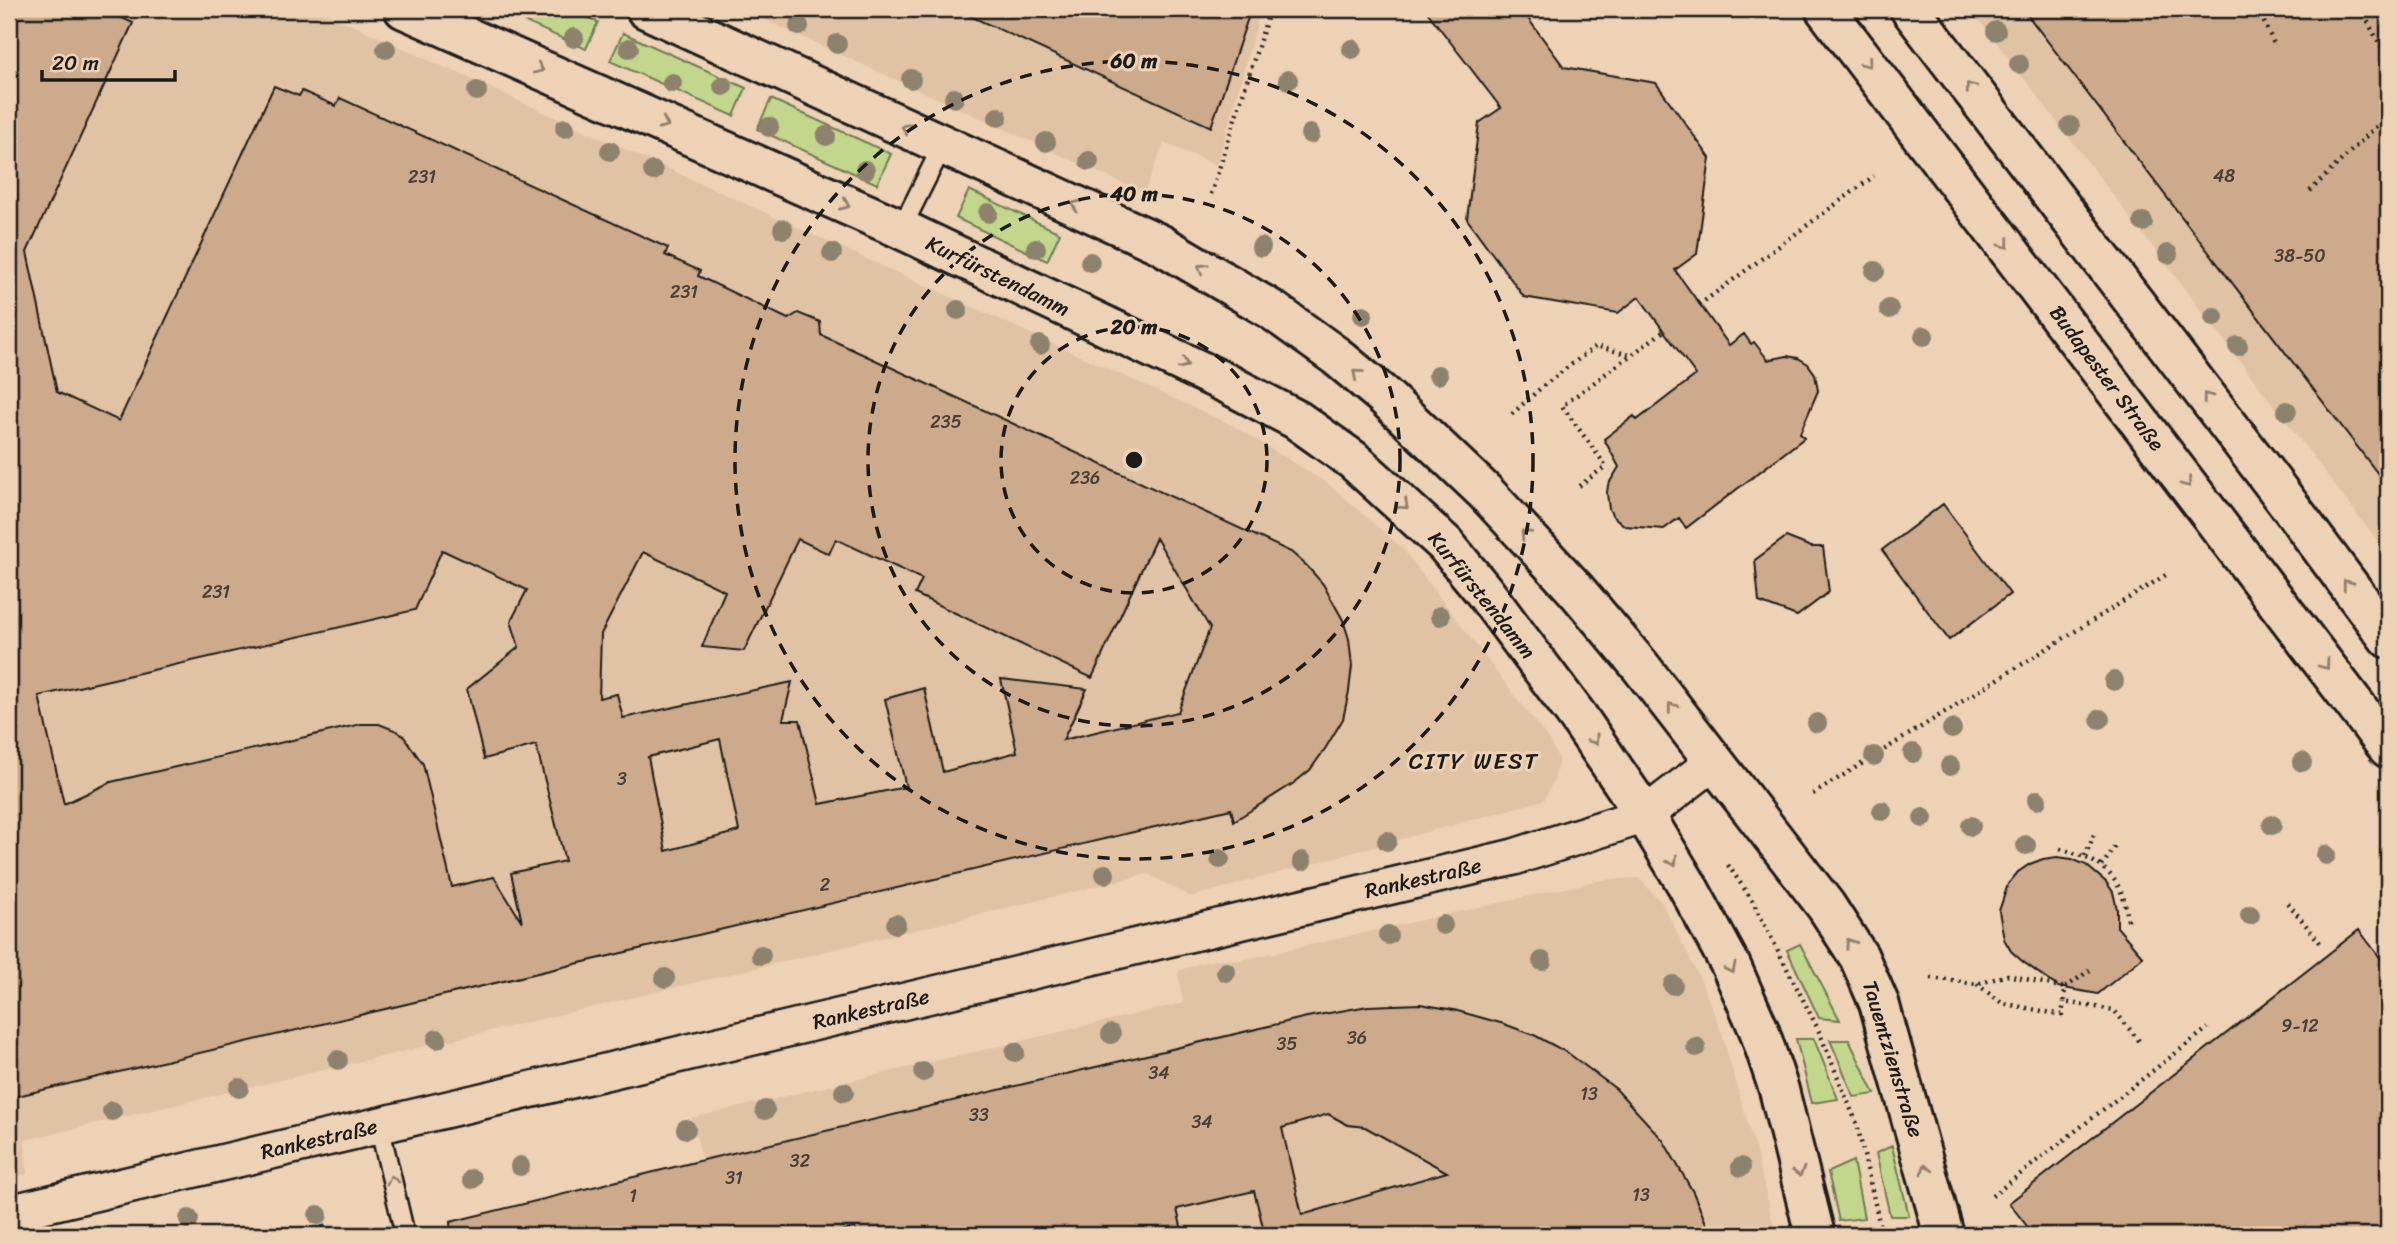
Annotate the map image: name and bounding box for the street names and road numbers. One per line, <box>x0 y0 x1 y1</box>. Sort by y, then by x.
street label: Kurfürstendamm <box>919 225 1077 327</box>
street label: Budapester Straße <box>2039 297 2175 459</box>
street label: Kurfürstendamm <box>1418 522 1546 668</box>
street label: Rankestraße <box>1361 846 1485 910</box>
street label: Tauentzienstraße <box>1851 976 1935 1143</box>
street label: Rankestraße <box>809 977 933 1041</box>
street label: Rankestraße <box>257 1107 381 1171</box>

